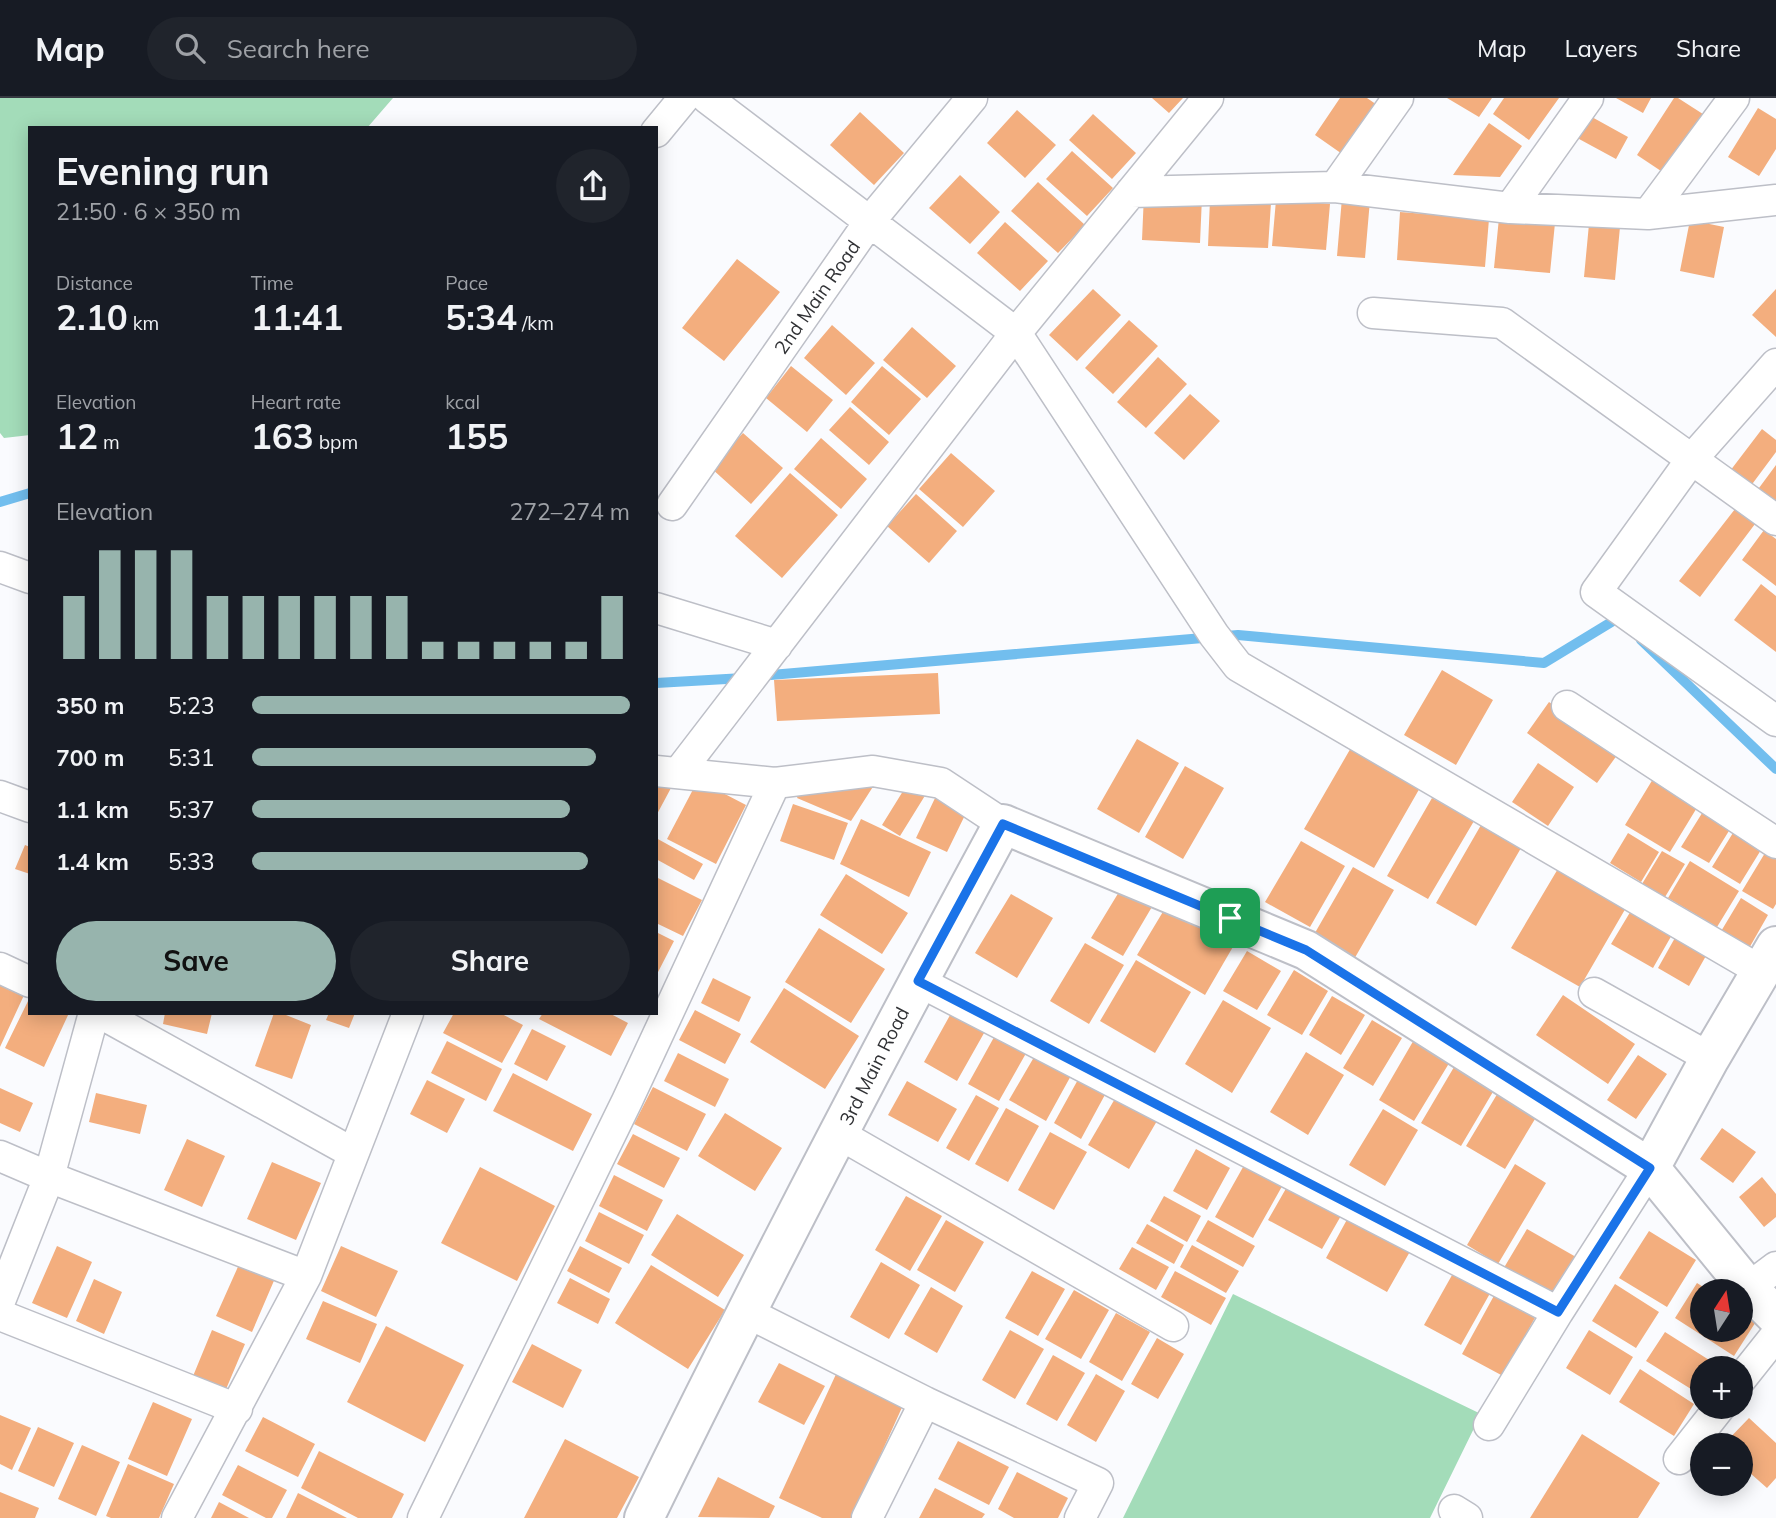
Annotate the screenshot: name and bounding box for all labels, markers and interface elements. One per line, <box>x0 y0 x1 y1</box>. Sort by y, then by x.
search box <box>147 17 637 80</box>
text: Map <box>35 28 105 69</box>
icon: search <box>171 29 209 67</box>
text: Search here <box>227 32 370 65</box>
text: Map <box>1477 33 1526 63</box>
text: Layers <box>1564 33 1638 63</box>
text: Share <box>1676 33 1741 63</box>
text: Evening run <box>56 147 270 195</box>
button: share <box>556 149 630 223</box>
text: 21:50 · 6 × 350 m <box>56 197 241 226</box>
street label: 2nd Main Road <box>769 235 865 359</box>
text: Distance <box>56 271 133 295</box>
text: Time <box>251 271 294 295</box>
text: Pace <box>445 271 488 295</box>
text: 2.10 <box>56 295 128 339</box>
text: 11:41 <box>251 295 343 339</box>
text: 5:34 <box>445 295 517 339</box>
text: km <box>128 311 159 335</box>
text: /km <box>517 311 554 335</box>
text: Elevation <box>56 390 136 414</box>
text: Heart rate <box>251 390 341 414</box>
text: kcal <box>445 390 480 414</box>
text: 12 <box>56 414 98 458</box>
text: 163 <box>251 414 314 458</box>
text: 155 <box>445 414 508 458</box>
text: m <box>98 430 120 454</box>
text: bpm <box>314 430 358 454</box>
text: Elevation <box>56 497 153 526</box>
text: 272–274 m <box>509 497 630 526</box>
text: 350 m <box>56 691 124 720</box>
text: 5:23 <box>168 691 215 720</box>
text: 700 m <box>56 743 124 772</box>
text: 5:31 <box>168 743 215 772</box>
text: 1.1 km <box>56 795 129 824</box>
text: 5:37 <box>168 795 215 824</box>
text: 1.4 km <box>56 847 129 876</box>
text: 5:33 <box>168 847 215 876</box>
pin <box>1200 888 1260 948</box>
icon: arrive <box>1211 899 1249 937</box>
button: Save <box>56 921 336 1001</box>
button: Share <box>350 921 630 1001</box>
street label: 3rd Main Road <box>834 1003 914 1129</box>
north arrow <box>1690 1279 1754 1342</box>
map controls <box>1690 1279 1753 1496</box>
button: + <box>1690 1356 1753 1419</box>
button: − <box>1690 1433 1753 1496</box>

